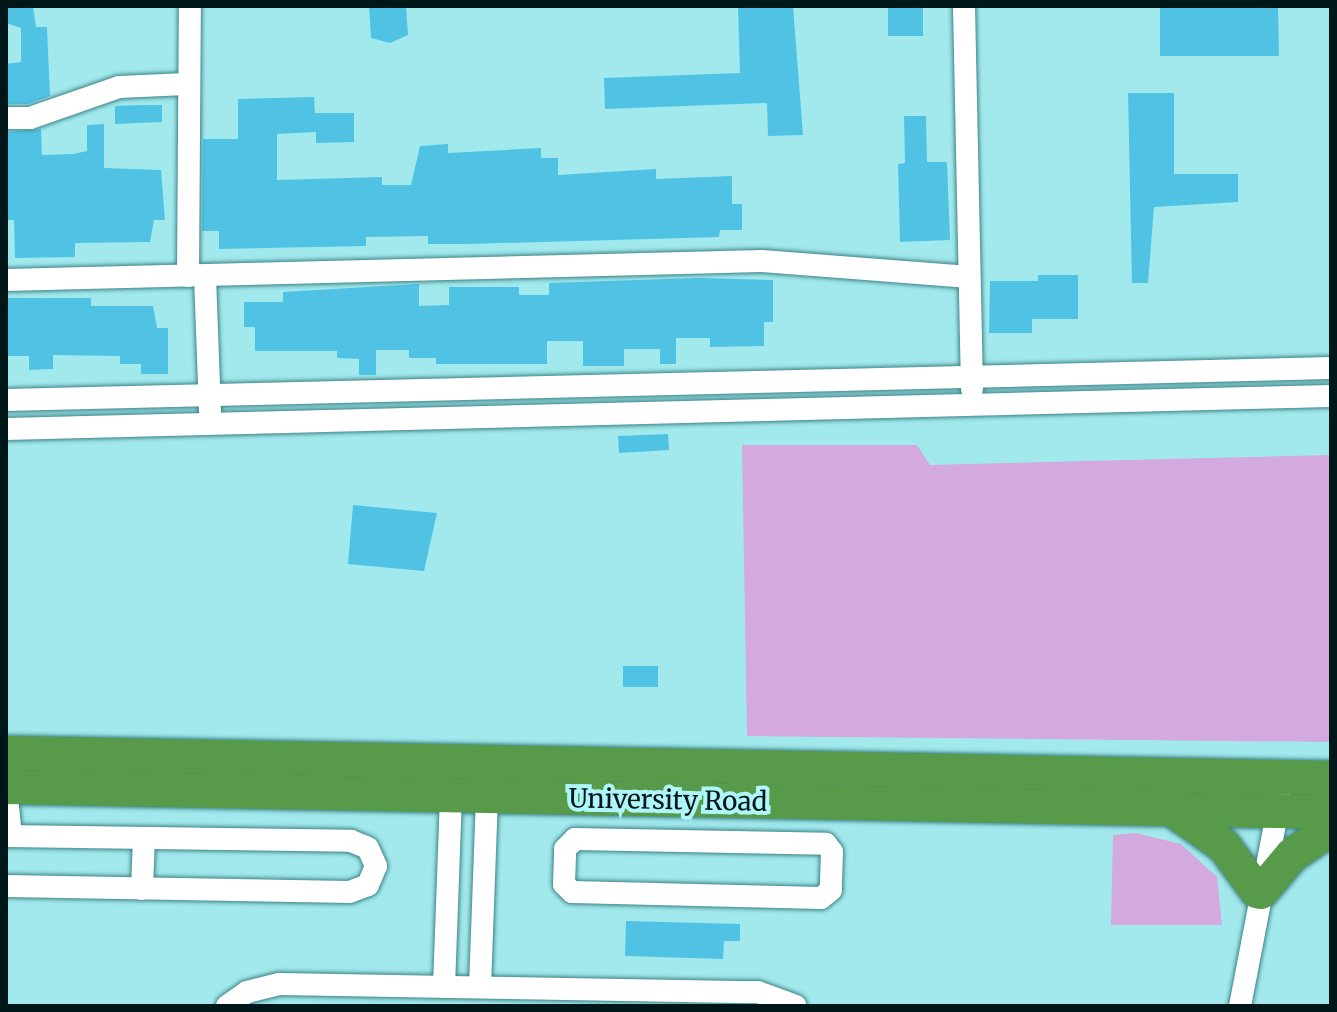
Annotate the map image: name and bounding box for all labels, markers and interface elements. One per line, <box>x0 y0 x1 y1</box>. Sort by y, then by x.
street label: University Road <box>568 783 768 817</box>

